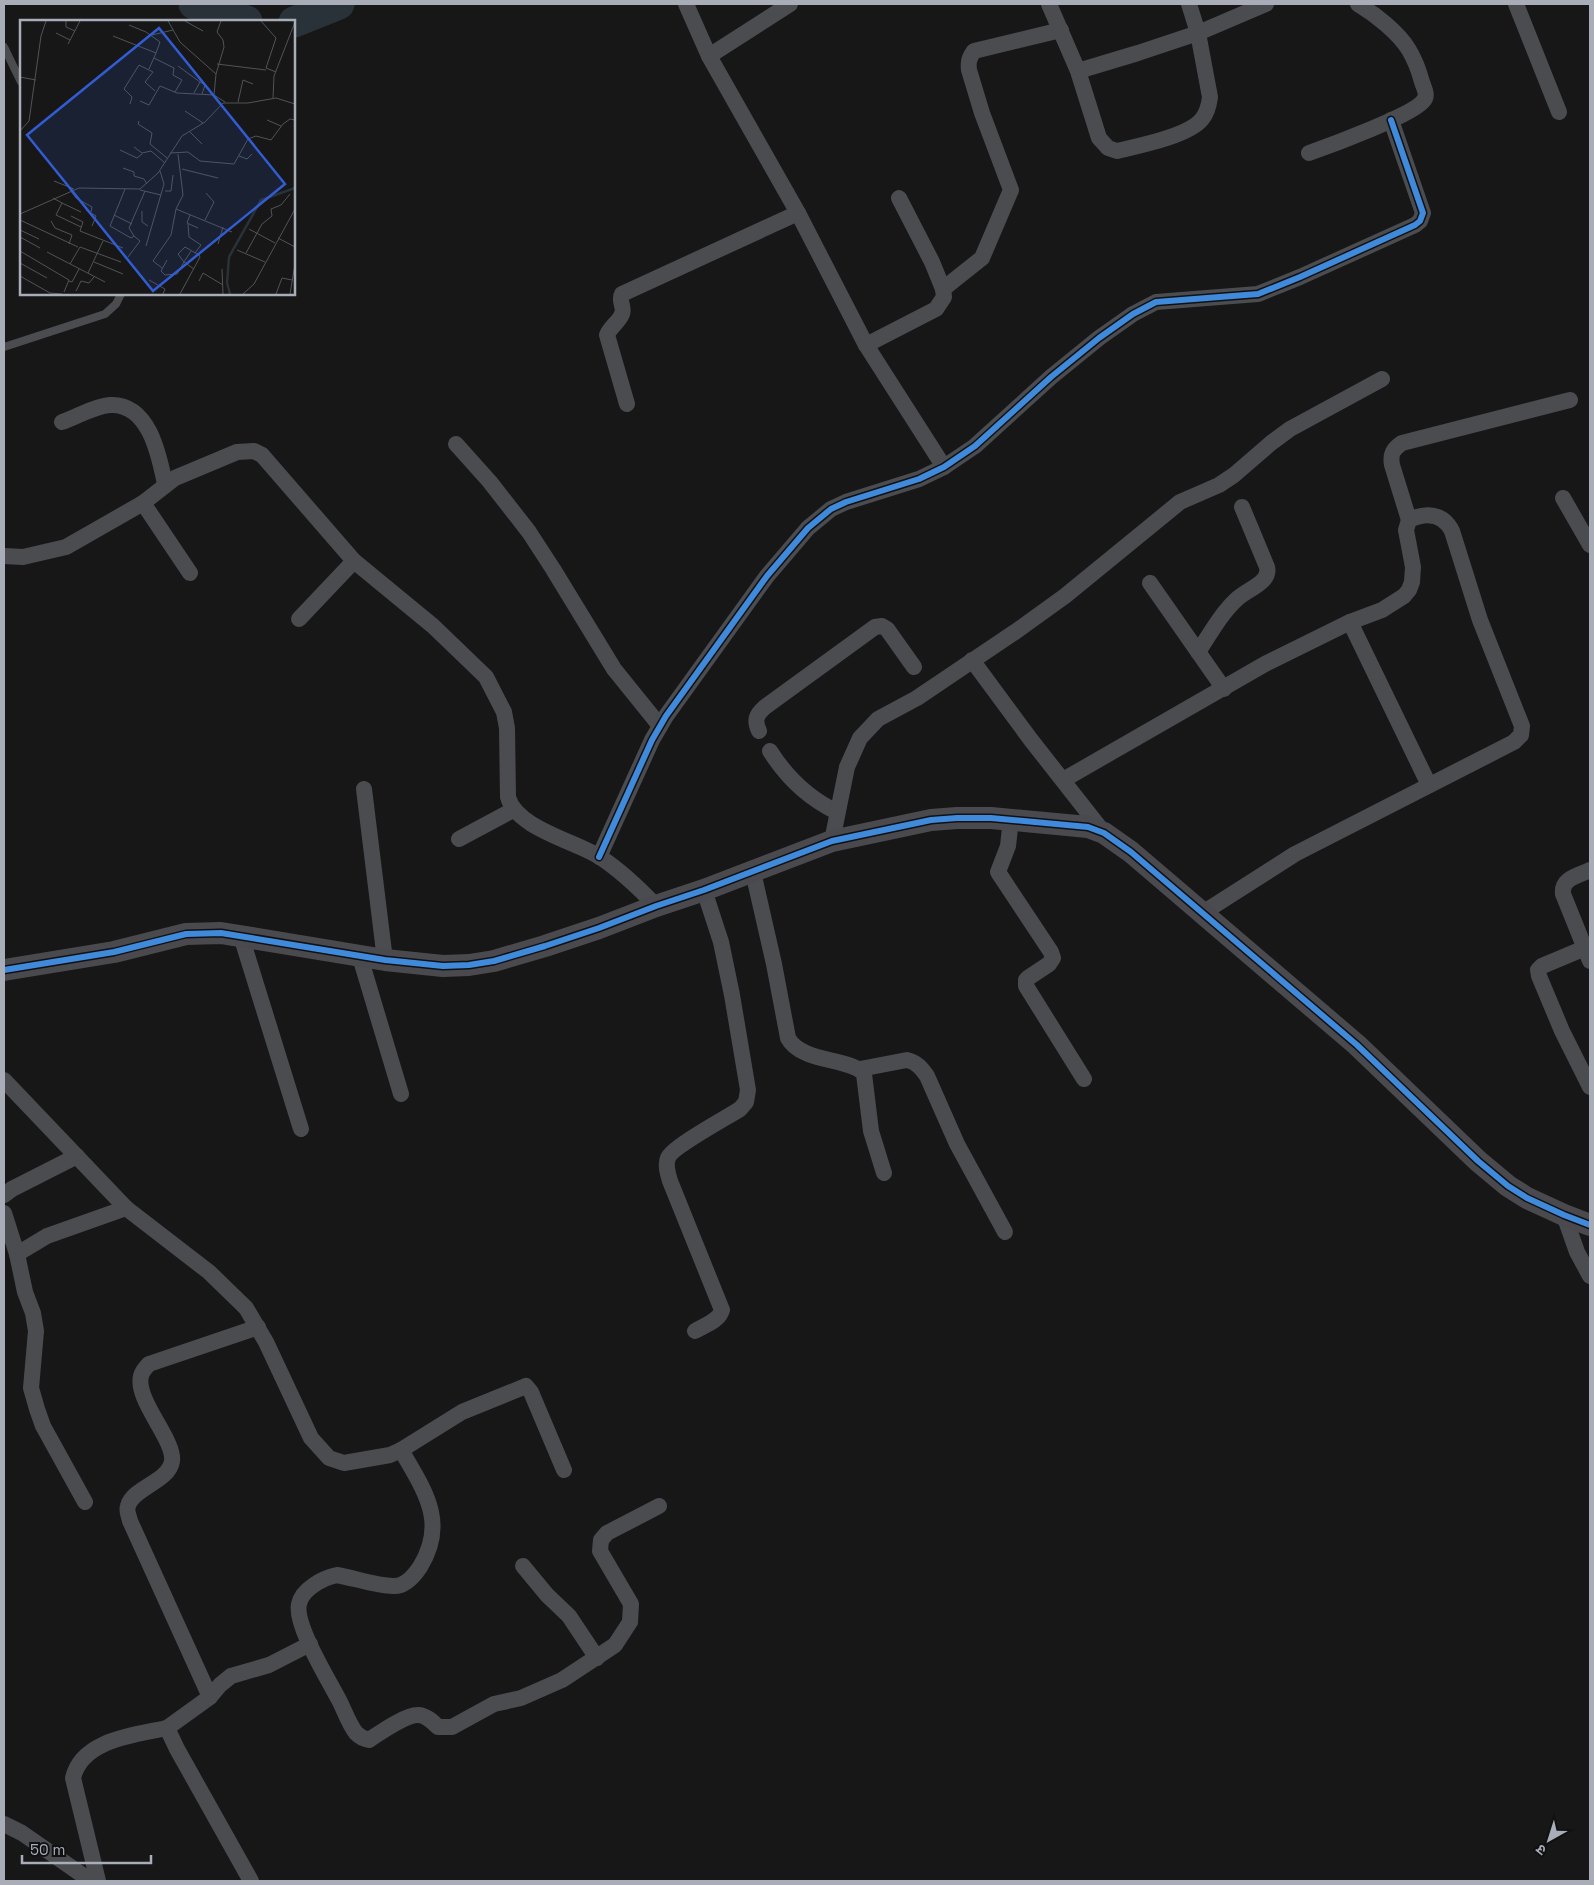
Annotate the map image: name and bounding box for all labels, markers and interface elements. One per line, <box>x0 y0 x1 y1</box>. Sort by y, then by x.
inset map <box>20 20 295 295</box>
north arrow <box>1524 1815 1574 1865</box>
scale bar <box>22 1832 151 1864</box>
text: 50 m <box>30 1840 65 1859</box>
text: उ <box>1531 1840 1550 1860</box>

